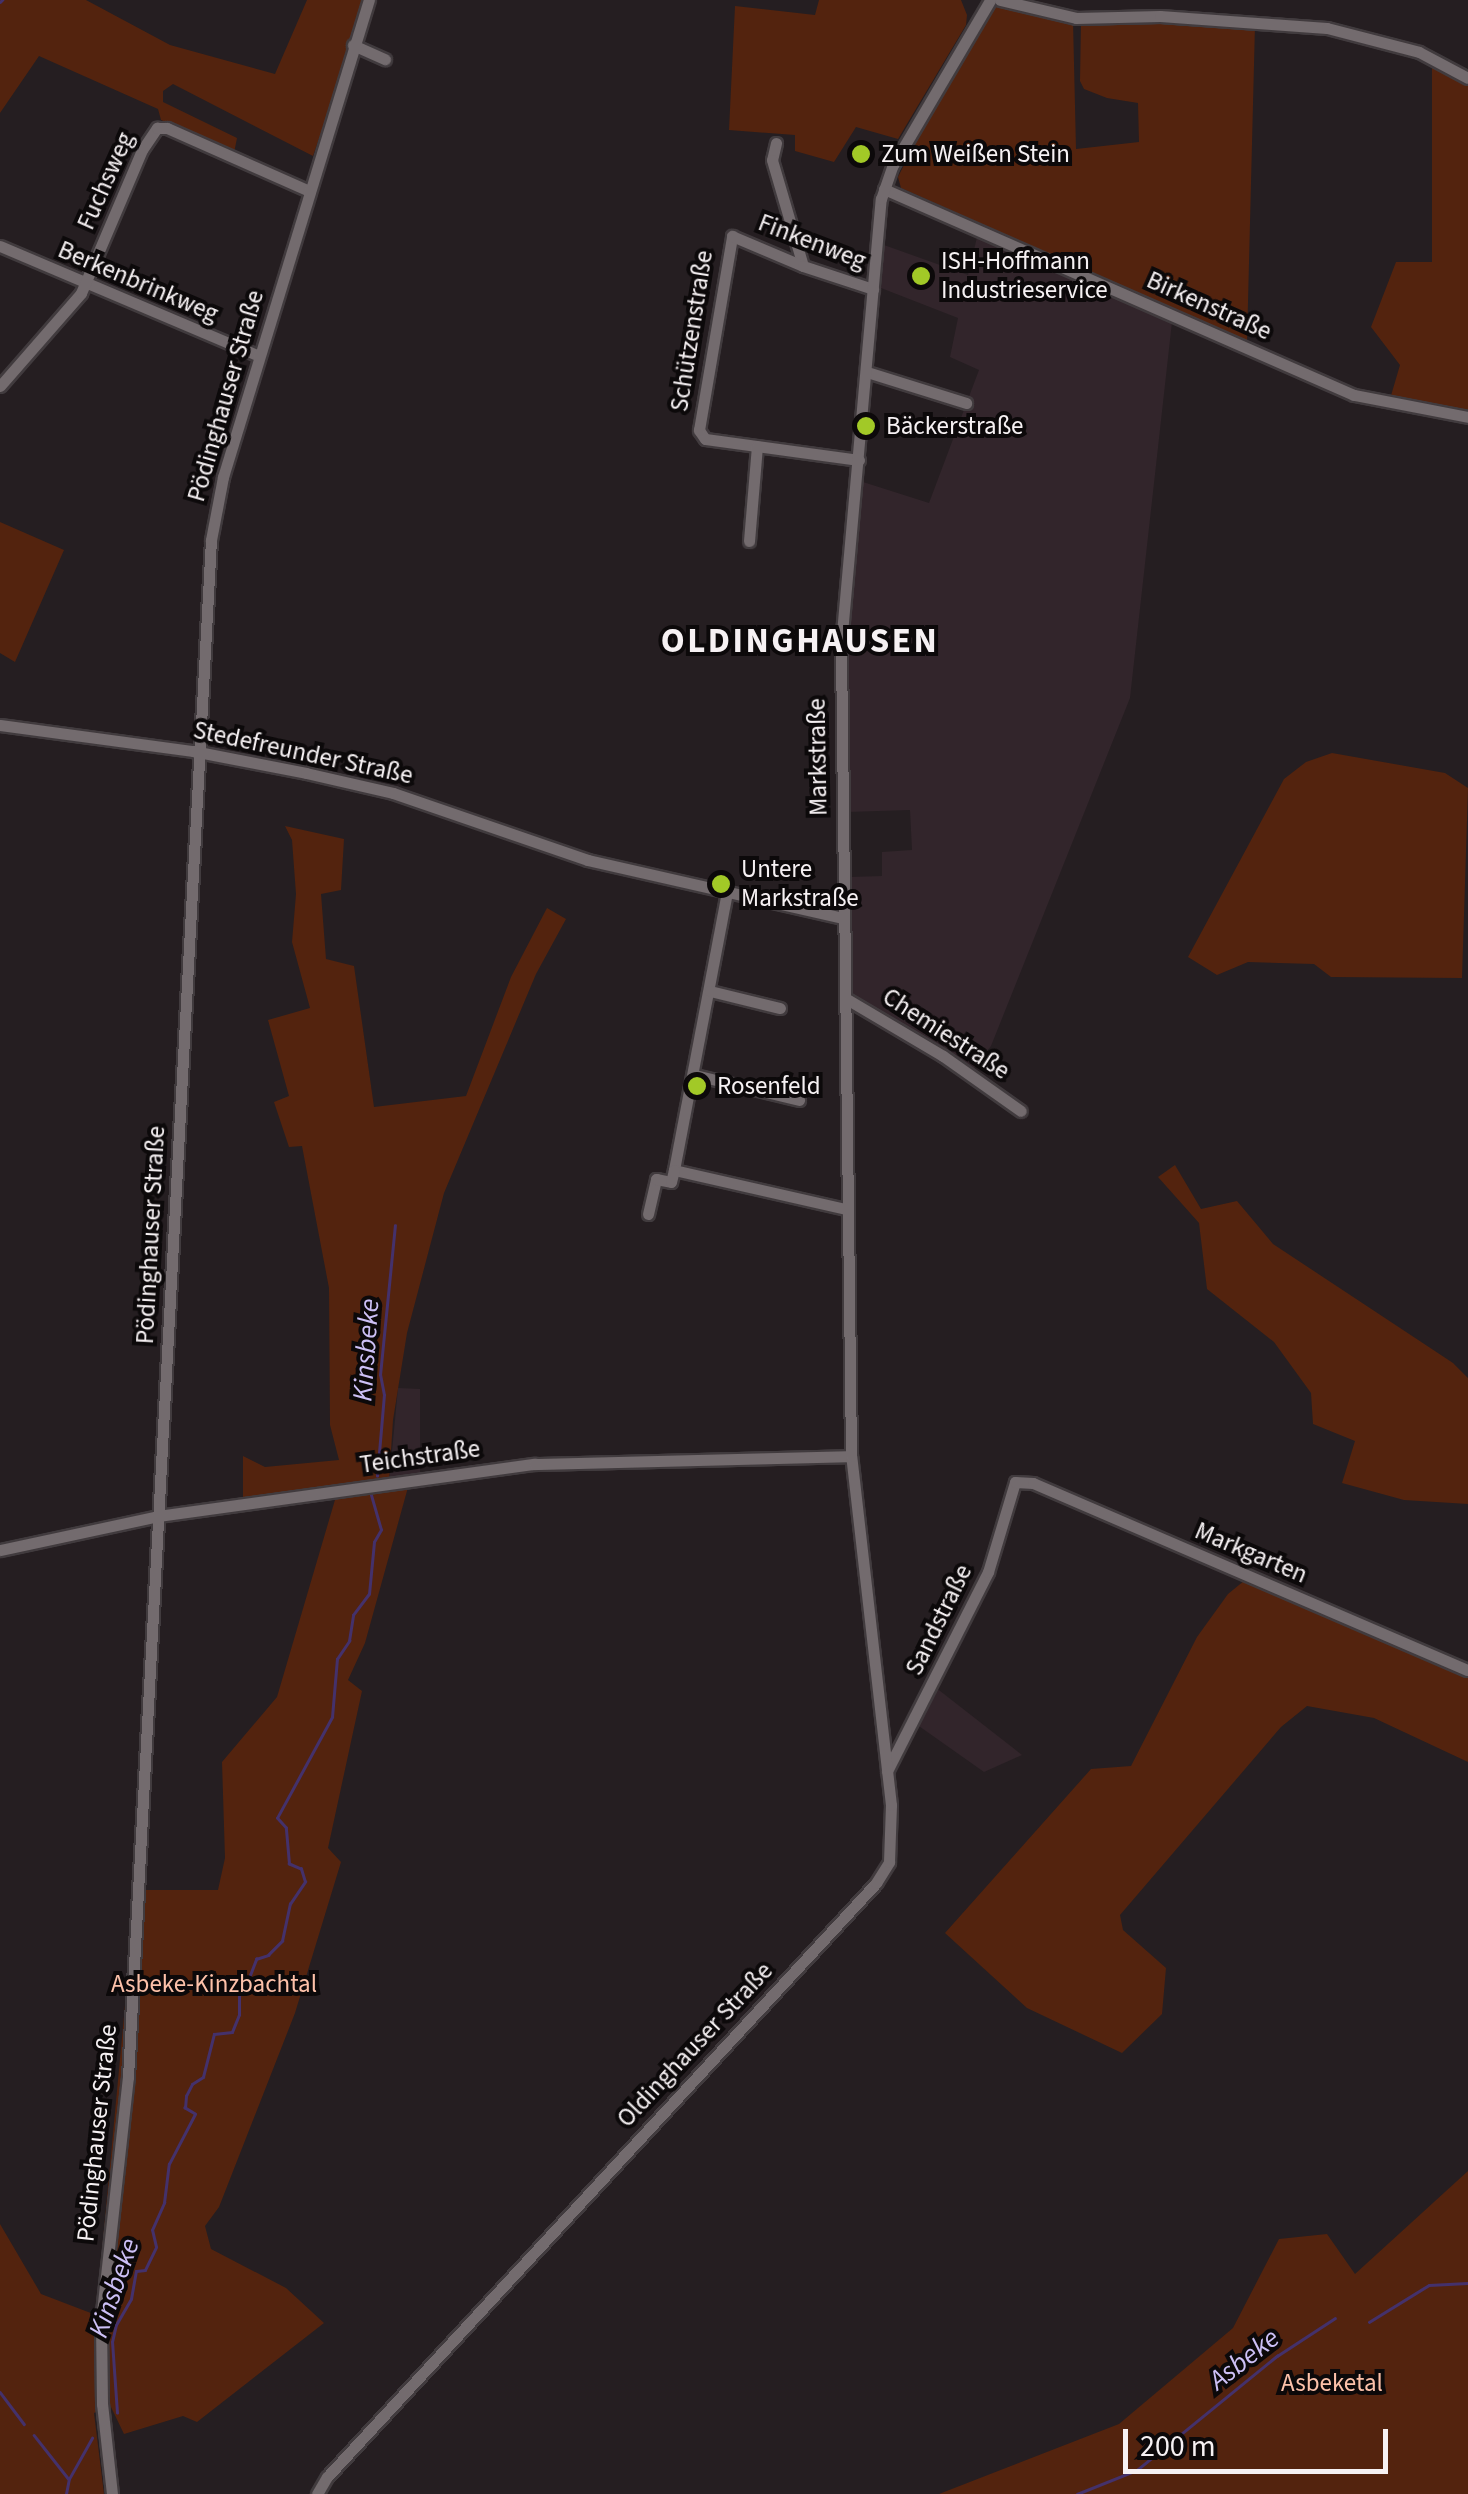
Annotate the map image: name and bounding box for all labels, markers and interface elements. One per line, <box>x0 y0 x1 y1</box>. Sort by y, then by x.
street label: Fuchsweg <box>71 128 141 234</box>
place label: Zum Weißen Stein <box>881 139 1070 169</box>
marker: Zum Weißen Stein <box>850 143 872 165</box>
street label: Finkenweg <box>754 208 870 276</box>
street label: Berkenbrinkweg <box>53 235 223 329</box>
place label: ISH-Hoffmann Industrieservice <box>941 247 1108 306</box>
street label: Schützenstraße <box>664 248 720 414</box>
marker: ISH-Hoffmann Industrieservice <box>910 265 932 287</box>
street label: Birkenstraße <box>1142 265 1276 347</box>
street label: Pödinghauser Straße <box>181 287 271 505</box>
place label: Bäckerstraße <box>886 411 1024 441</box>
marker: Bäckerstraße <box>855 415 877 437</box>
district label: OLDINGHAUSEN <box>661 620 939 662</box>
street label: Markstraße <box>802 698 834 816</box>
street label: Stedefreunder Straße <box>191 715 415 791</box>
place label: Untere Markstraße <box>741 855 859 914</box>
marker: Untere Markstraße <box>710 873 732 895</box>
street label: Chemiestraße <box>877 982 1015 1086</box>
place label: Rosenfeld <box>717 1071 821 1101</box>
marker: Rosenfeld <box>686 1075 708 1097</box>
street label: Pödinghauser Straße <box>130 1125 172 1345</box>
water label: Kinsbeke <box>346 1298 386 1402</box>
street label: Teichstraße <box>358 1434 482 1480</box>
street label: Markgarten <box>1190 1516 1312 1590</box>
street label: Sandstraße <box>899 1560 979 1680</box>
street label: Oldinghauser Straße <box>611 1956 779 2134</box>
park label: Asbeke-Kinzbachtal <box>111 1969 317 1999</box>
street label: Pödinghauser Straße <box>71 2023 123 2243</box>
water label: Kinsbeke <box>81 2234 147 2342</box>
water label: Asbeke <box>1202 2321 1286 2397</box>
park label: Asbeketal <box>1281 2368 1383 2398</box>
scale bar <box>1128 2409 1393 2471</box>
text: 200 m <box>1140 2425 1216 2468</box>

